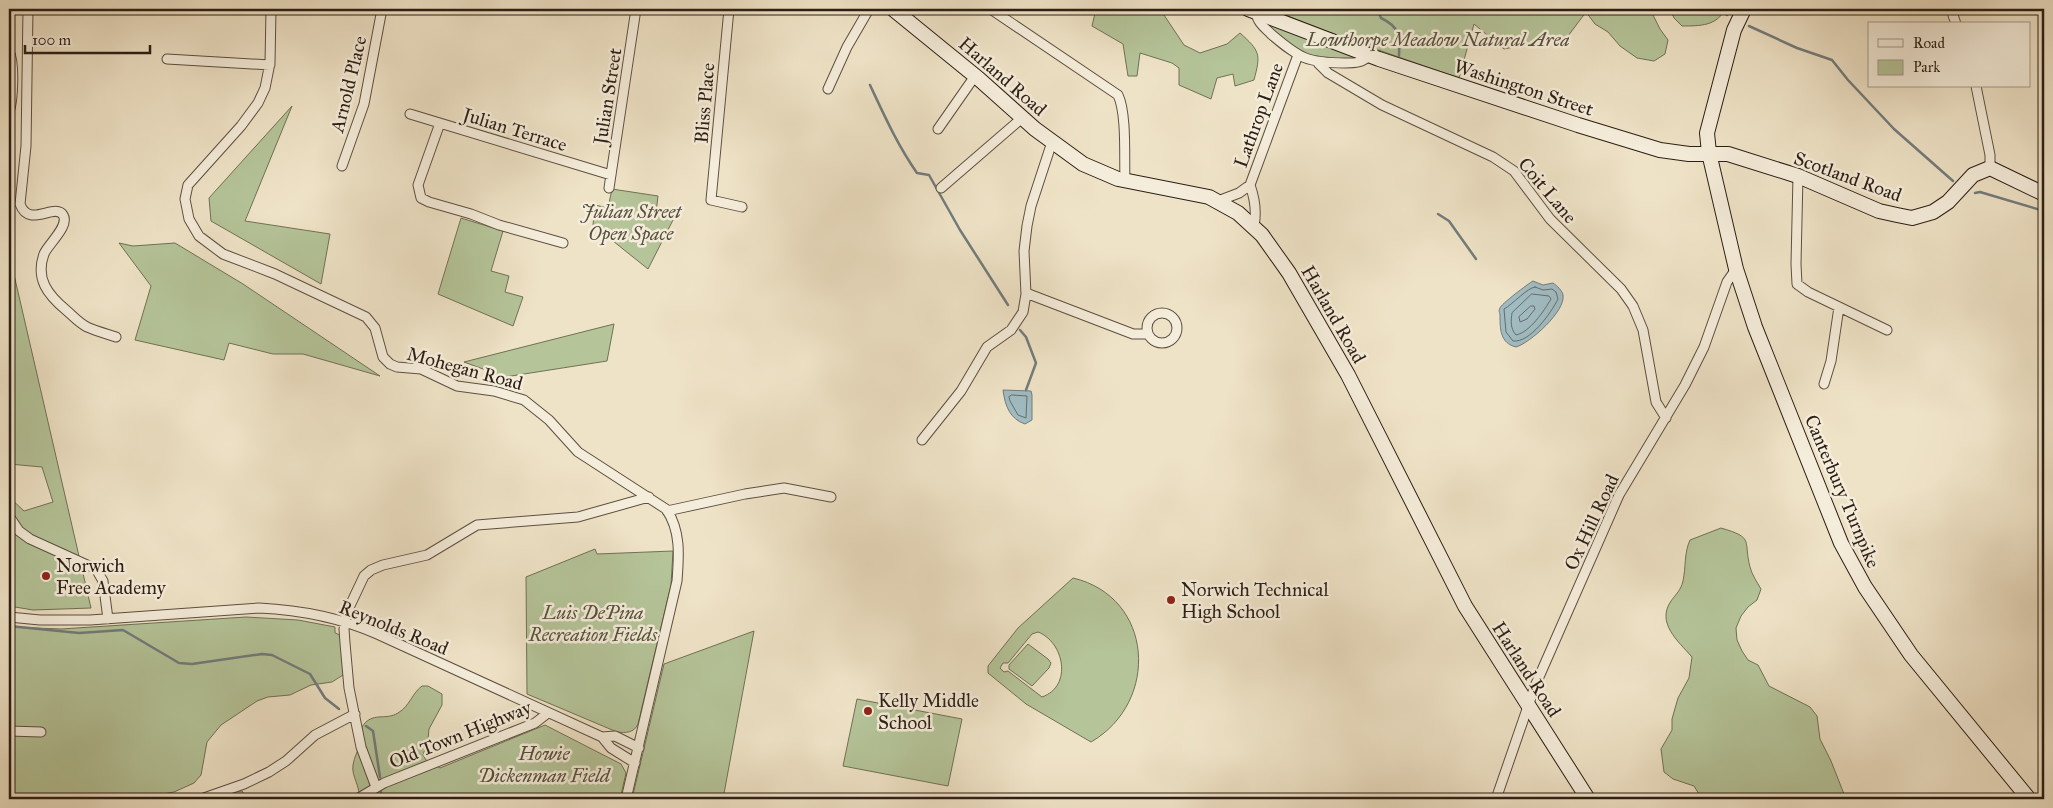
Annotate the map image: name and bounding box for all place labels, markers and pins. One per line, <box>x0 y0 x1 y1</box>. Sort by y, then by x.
place label: Norwich Free Academy <box>56 554 167 599</box>
marker: Norwich Free Academy <box>40 570 52 582</box>
place label: Norwich Technical High School <box>1181 578 1329 624</box>
marker: Norwich Technical High School <box>1165 594 1177 606</box>
place label: Kelly Middle School <box>878 689 979 734</box>
marker: Kelly Middle School <box>862 705 874 717</box>

